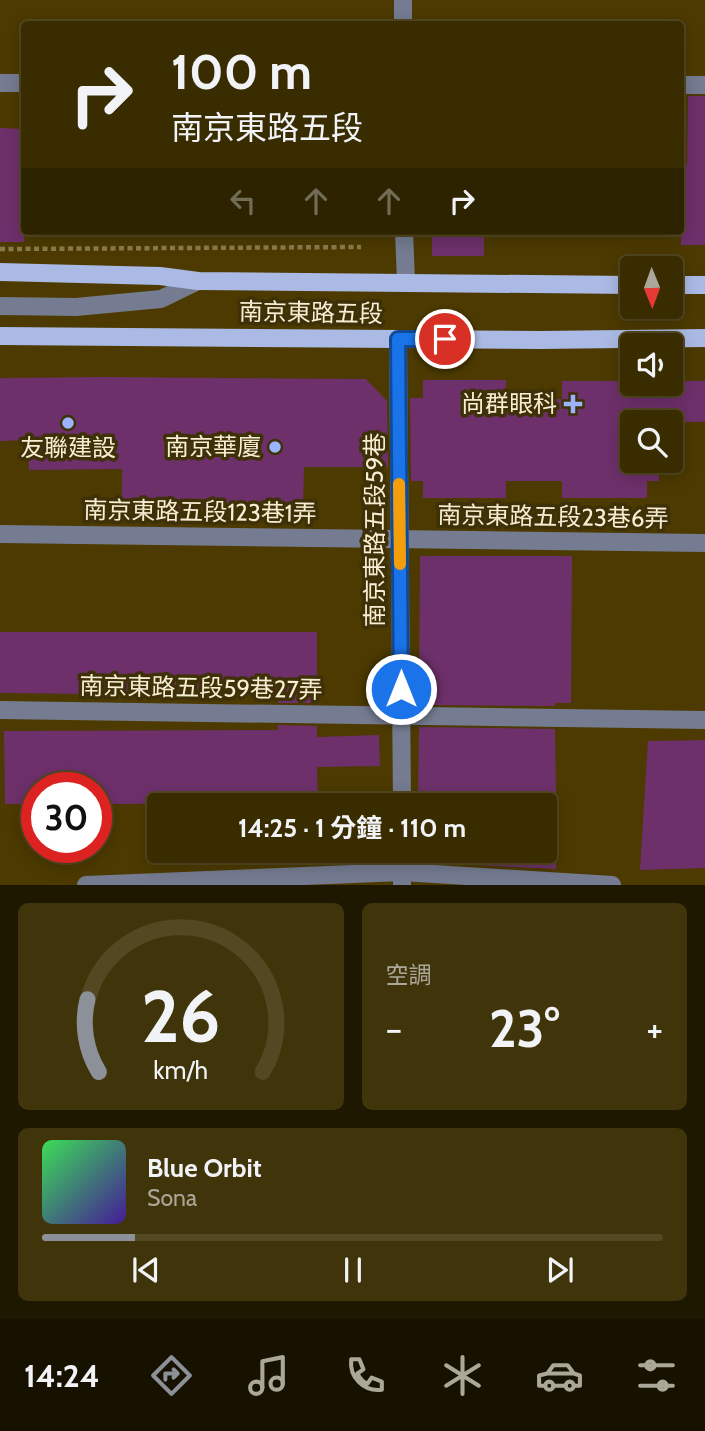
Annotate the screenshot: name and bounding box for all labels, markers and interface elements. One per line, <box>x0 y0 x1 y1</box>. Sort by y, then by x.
text: 100 m <box>171 42 312 101</box>
icon: right <box>56 49 147 140</box>
text: 南京東路五段 <box>171 108 363 147</box>
icon: left <box>224 182 262 220</box>
icon: ahead <box>297 182 335 220</box>
icon: ahead <box>370 182 408 220</box>
icon: right <box>443 182 481 220</box>
north arrow <box>620 256 682 318</box>
map controls <box>620 256 683 473</box>
street label: 南京東路五段 <box>239 297 383 328</box>
pin <box>415 309 475 369</box>
icon: arrive <box>426 320 464 358</box>
button: sound <box>620 333 683 396</box>
place label: 尚群眼科 <box>461 389 557 418</box>
marker: 尚群眼科 <box>563 394 583 414</box>
button: search <box>620 410 683 473</box>
marker: 友聯建設 <box>60 415 76 431</box>
place label: 南京華廈 <box>165 432 261 461</box>
place label: 友聯建設 <box>20 433 116 462</box>
street label: 南京東路五段59巷 <box>360 433 389 627</box>
marker: 南京華廈 <box>267 439 283 455</box>
street label: 南京東路五段123巷1弄 <box>83 495 317 528</box>
street label: 南京東路五段23巷6弄 <box>437 500 669 533</box>
position arrow <box>364 652 438 726</box>
street label: 南京東路五段59巷27弄 <box>79 671 323 704</box>
speed limit sign: 30 <box>21 772 112 863</box>
text: 14:25 · 1 分鐘 · 110 m <box>238 812 466 844</box>
text: 空調 <box>386 961 432 989</box>
text: 26 <box>141 973 220 1061</box>
text: 23° <box>489 997 560 1060</box>
text: − <box>386 1005 402 1052</box>
text: + <box>646 1005 663 1052</box>
text: km/h <box>153 1055 208 1085</box>
text: Blue Orbit <box>147 1152 262 1184</box>
text: Sona <box>147 1184 197 1212</box>
icon: previous <box>127 1251 165 1289</box>
icon: pause <box>334 1251 372 1289</box>
icon: next <box>541 1251 579 1289</box>
icon: directions <box>147 1351 196 1400</box>
icon: music <box>244 1351 293 1400</box>
icon: phone <box>341 1351 390 1400</box>
icon: climate <box>438 1351 487 1400</box>
icon: car <box>535 1351 584 1400</box>
icon: filters <box>632 1351 681 1400</box>
text: 14:24 <box>24 1356 100 1395</box>

